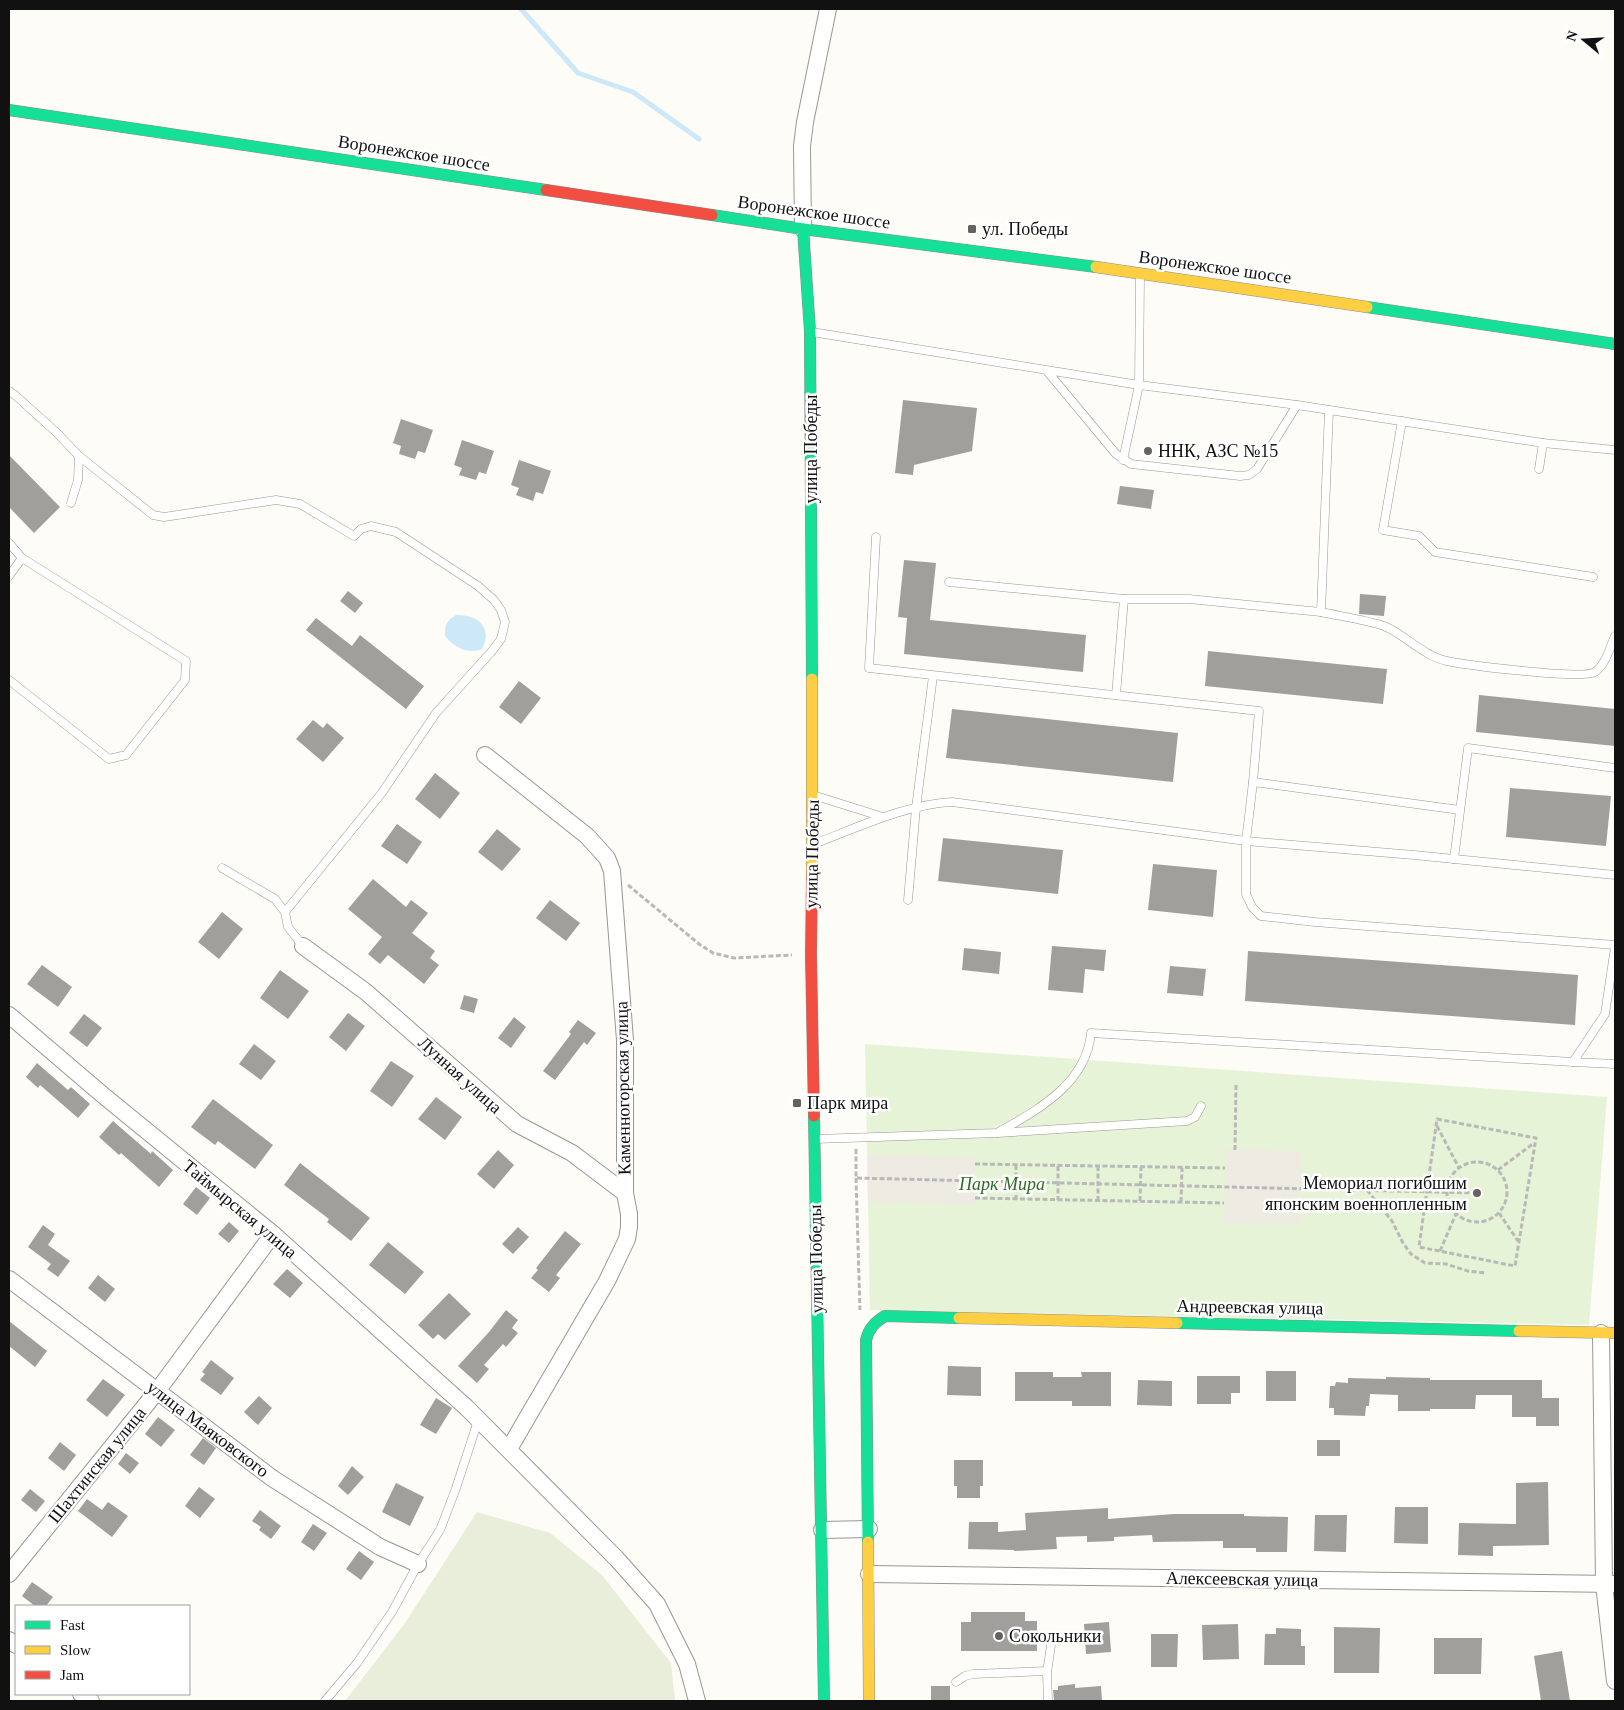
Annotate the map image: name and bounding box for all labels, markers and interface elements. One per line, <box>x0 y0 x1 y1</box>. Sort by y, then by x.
north arrow <box>1559 15 1609 65</box>
text: N <box>1563 29 1581 43</box>
street label: Воронежское шоссе <box>336 131 492 175</box>
street label: Воронежское шоссе <box>736 191 892 233</box>
place label: ул. Победы <box>982 219 1068 239</box>
marker: ул. Победы <box>966 223 978 235</box>
street label: Воронежское шоссе <box>1137 246 1293 288</box>
street label: улица Победы <box>801 395 821 503</box>
place label: ННК, АЗС №15 <box>1158 441 1278 461</box>
marker: ННК, АЗС №15 <box>1142 445 1154 457</box>
street label: улица Победы <box>801 799 823 909</box>
street label: Каменногорская улица <box>611 1001 635 1175</box>
street label: Лунная улица <box>414 1032 506 1118</box>
place label: Парк мира <box>807 1093 888 1113</box>
marker: Парк мира <box>791 1097 803 1109</box>
street label: Таймырская улица <box>179 1156 301 1262</box>
place label: Мемориал погибшим японским военнопленным <box>1265 1173 1467 1214</box>
park label: Парк Мира <box>958 1174 1045 1194</box>
marker: Мемориал погибшим японским военнопленным <box>1471 1187 1483 1199</box>
street label: улица Победы <box>805 1204 827 1314</box>
street label: Андреевская улица <box>1176 1296 1324 1318</box>
street label: улица Маяковского <box>143 1377 273 1481</box>
street label: Шахтинская улица <box>44 1403 150 1527</box>
street label: Алексеевская улица <box>1166 1568 1318 1590</box>
legend <box>15 1605 190 1695</box>
text: Fast <box>60 1617 86 1633</box>
place label: Сокольники <box>1009 1626 1102 1646</box>
marker: Сокольники <box>993 1630 1005 1642</box>
text: Slow <box>60 1642 91 1658</box>
text: Jam <box>60 1667 84 1683</box>

